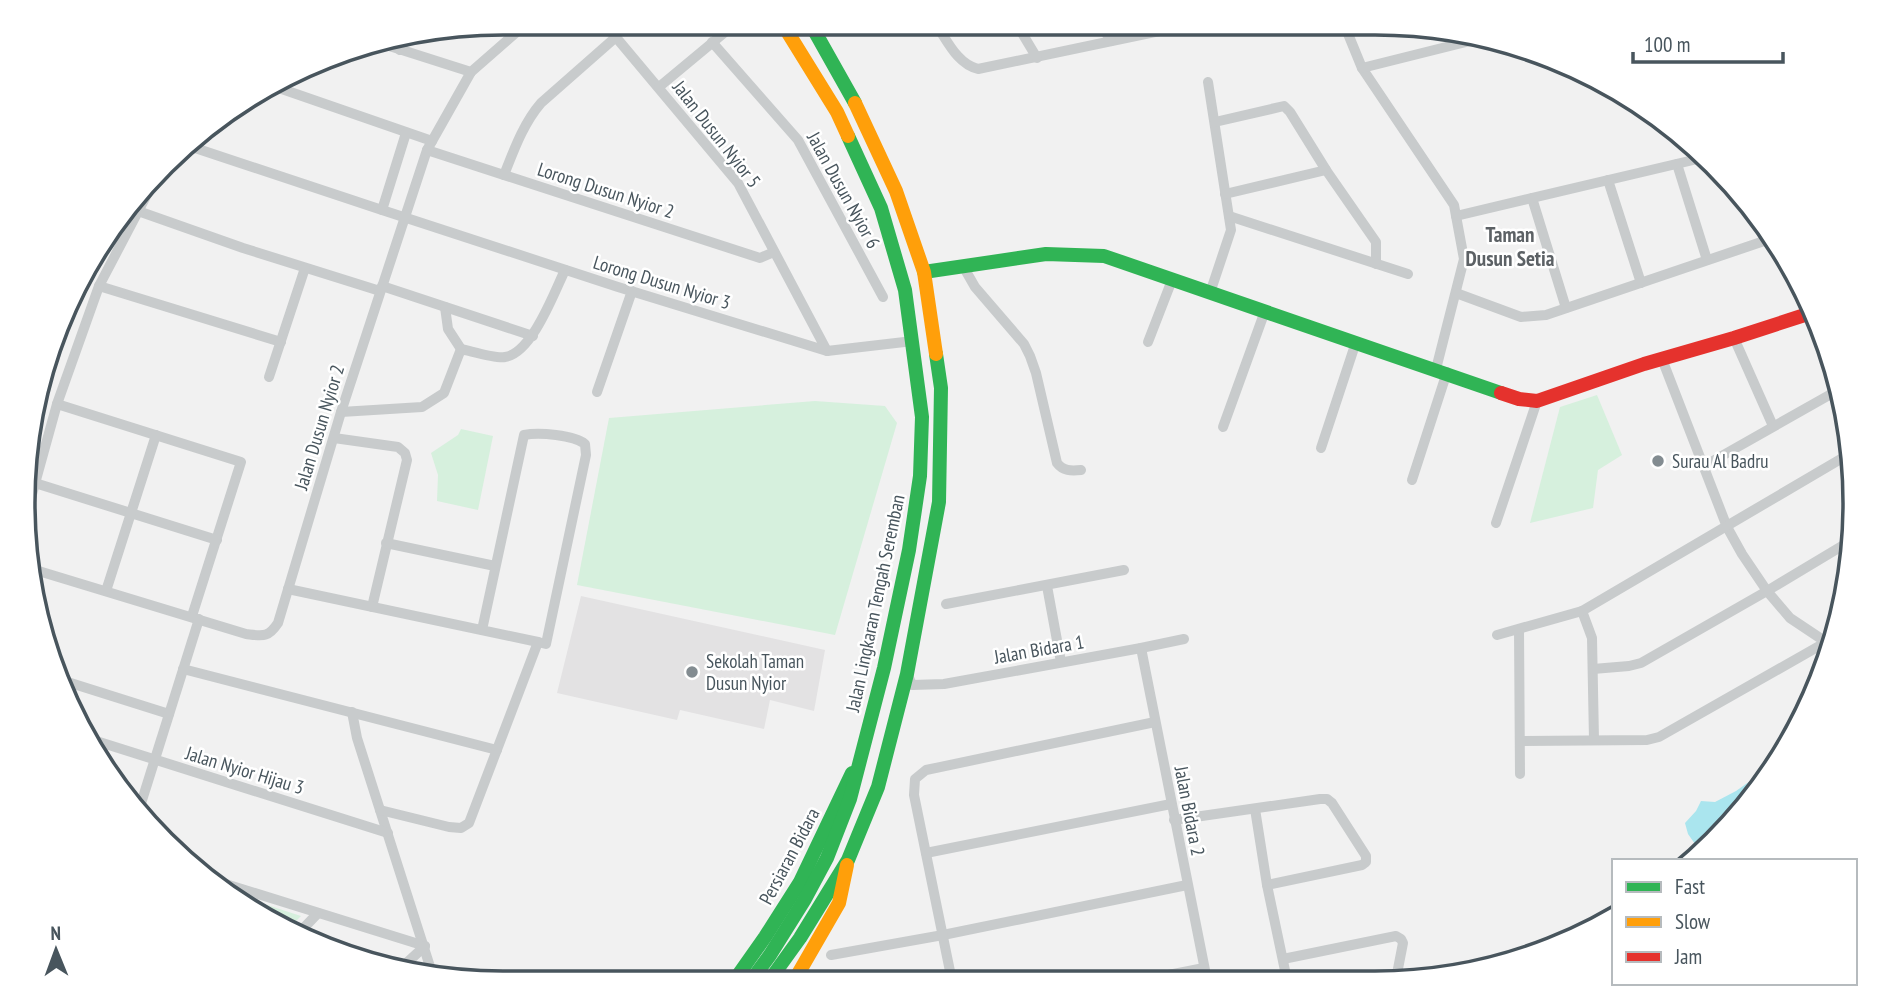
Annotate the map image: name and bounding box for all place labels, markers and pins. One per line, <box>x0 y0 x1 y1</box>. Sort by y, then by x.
place label: Surau Al Badru <box>1672 449 1769 473</box>
marker: Surau Al Badru <box>1650 453 1666 469</box>
place label: Sekolah Taman Dusun Nyior <box>706 649 804 695</box>
marker: Sekolah Taman Dusun Nyior <box>684 664 700 680</box>

